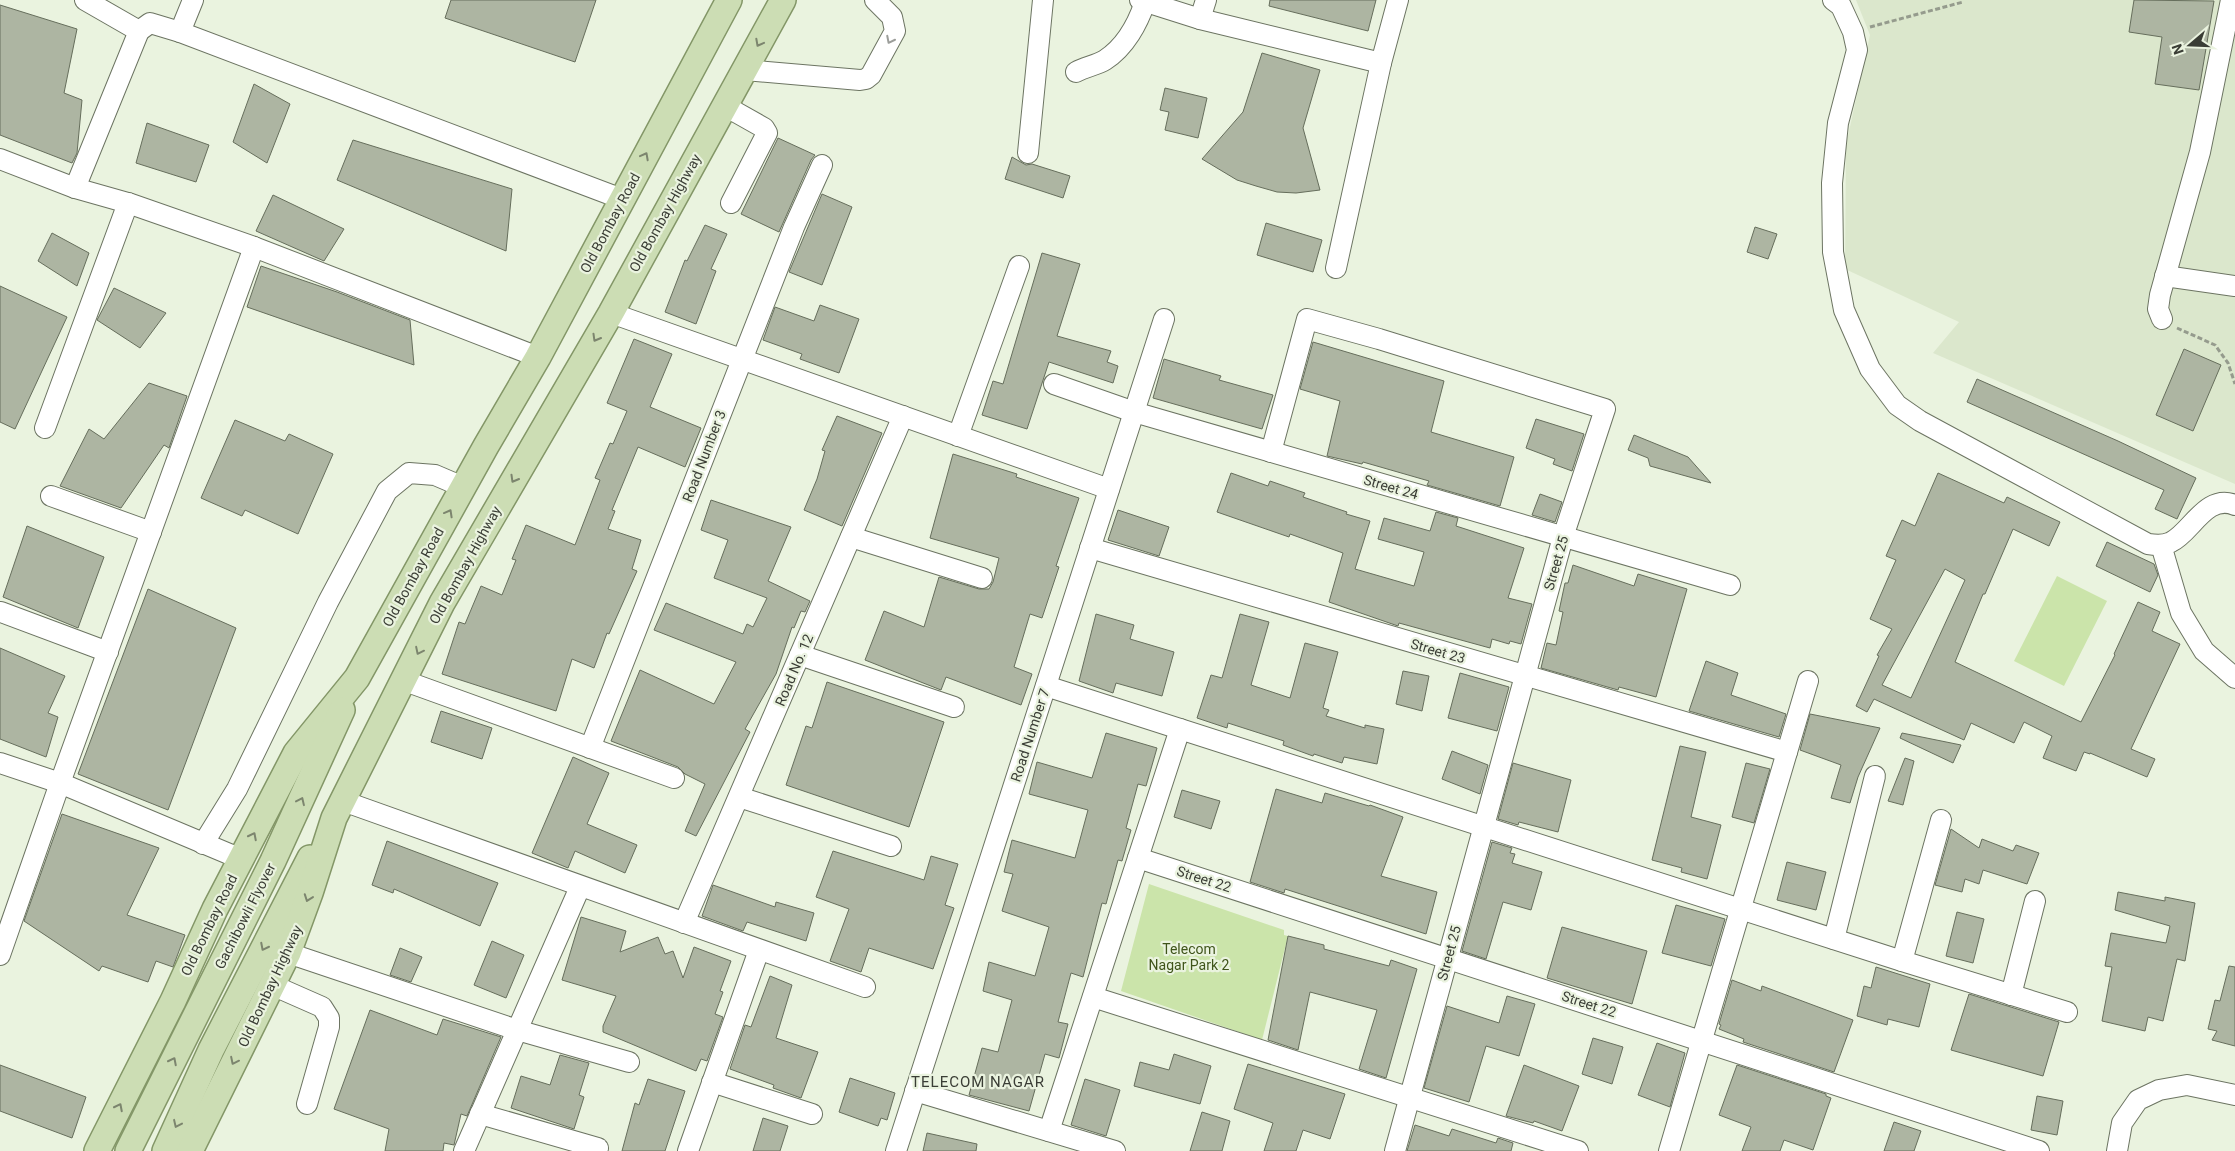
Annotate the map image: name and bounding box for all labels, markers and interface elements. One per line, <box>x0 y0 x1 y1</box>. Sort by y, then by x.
north arrow <box>2165 20 2215 70</box>
one-way arrow <box>886 34 896 43</box>
one-way arrow <box>756 38 766 47</box>
text: N <box>2169 42 2187 57</box>
street label: Old Bombay Highway <box>626 151 704 275</box>
one-way arrow <box>639 153 649 162</box>
street label: Old Bombay Road <box>577 170 643 276</box>
one-way arrow <box>592 333 602 342</box>
street label: Road Number 3 <box>679 408 729 504</box>
street label: Street 24 <box>1362 472 1420 502</box>
one-way arrow <box>511 473 521 482</box>
street label: Old Bombay Highway <box>426 503 504 627</box>
one-way arrow <box>442 510 452 519</box>
street label: Old Bombay Road <box>379 525 447 629</box>
street label: Street 25 <box>1541 534 1571 592</box>
street label: Road No. 12 <box>772 632 816 708</box>
street label: Street 23 <box>1409 636 1467 666</box>
one-way arrow <box>415 646 425 655</box>
street label: Road Number 7 <box>1007 686 1053 784</box>
one-way arrow <box>295 797 305 806</box>
one-way arrow <box>247 833 257 842</box>
street label: Gachibowli Flyover <box>211 860 279 972</box>
street label: Street 22 <box>1175 863 1233 895</box>
street label: Old Bombay Road <box>177 872 241 978</box>
one-way arrow <box>304 893 314 902</box>
street label: Old Bombay Highway <box>235 922 305 1049</box>
street label: Street 25 <box>1434 924 1464 982</box>
park label: Telecom Nagar Park 2 <box>1149 941 1230 973</box>
one-way arrow <box>260 942 270 951</box>
street label: Street 22 <box>1560 988 1618 1020</box>
one-way arrow <box>230 1056 240 1065</box>
one-way arrow <box>167 1057 177 1066</box>
district label: TELECOM NAGAR <box>911 1073 1045 1091</box>
one-way arrow <box>113 1104 123 1113</box>
one-way arrow <box>173 1119 183 1128</box>

